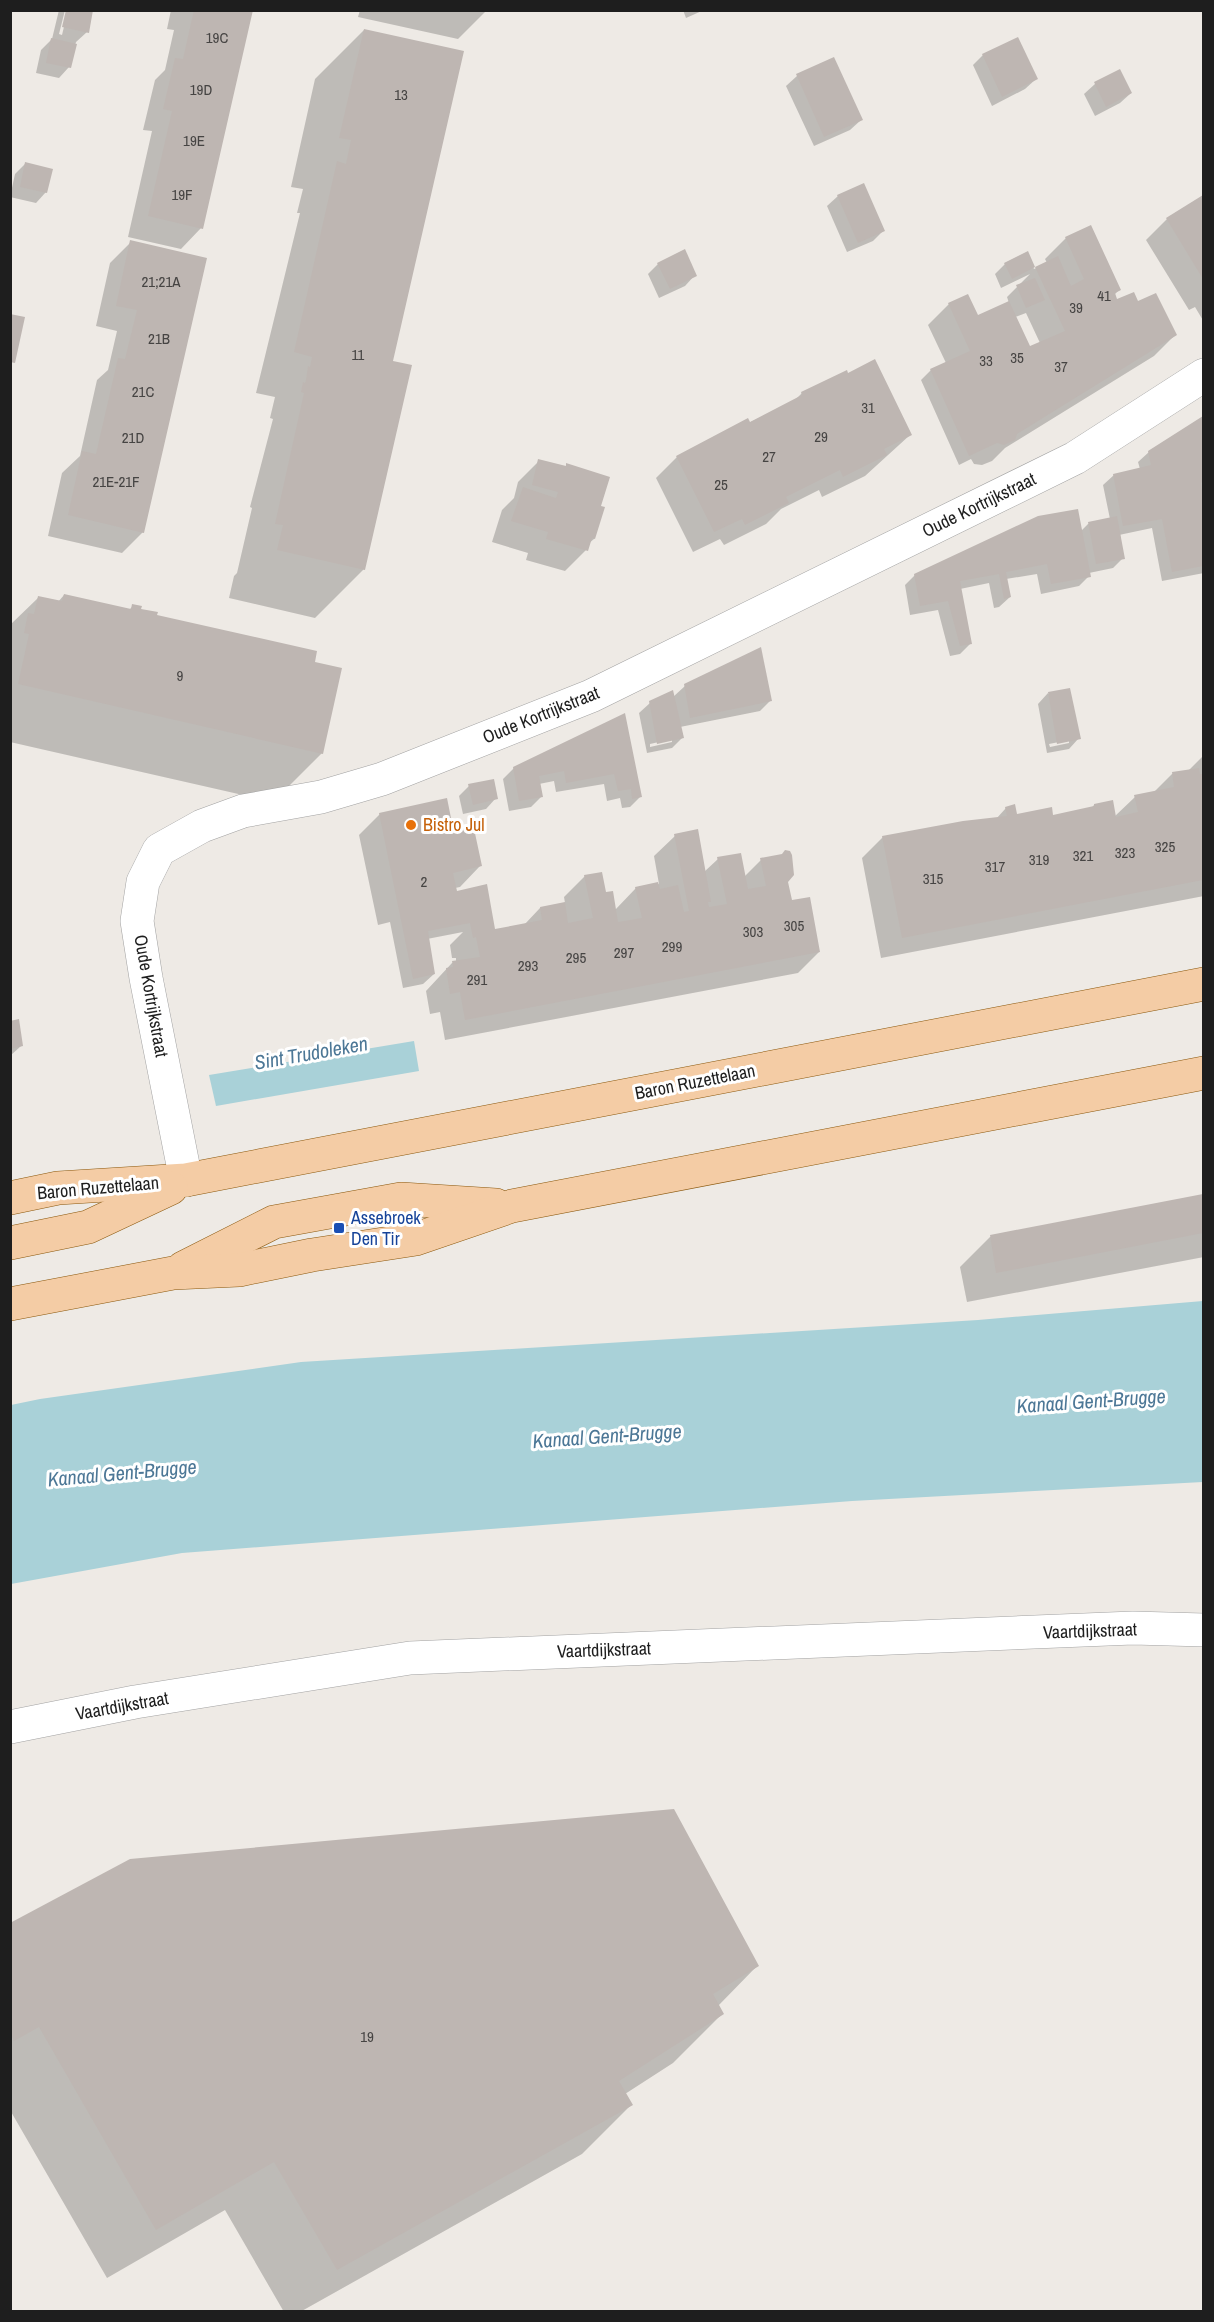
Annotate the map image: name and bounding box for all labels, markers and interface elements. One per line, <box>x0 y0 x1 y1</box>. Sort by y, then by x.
house number: 19C <box>206 27 228 48</box>
house number: 19D <box>190 79 212 100</box>
house number: 13 <box>394 84 408 105</box>
house number: 19E <box>183 130 205 151</box>
house number: 19F <box>171 184 193 205</box>
house number: 21;21A <box>142 271 181 292</box>
house number: 41 <box>1097 285 1111 306</box>
house number: 39 <box>1069 297 1083 318</box>
house number: 21B <box>148 328 170 349</box>
house number: 11 <box>352 344 365 365</box>
house number: 35 <box>1010 347 1024 368</box>
house number: 33 <box>979 350 993 371</box>
house number: 37 <box>1054 356 1068 377</box>
house number: 21C <box>132 381 154 402</box>
house number: 31 <box>861 397 875 418</box>
house number: 29 <box>814 426 828 447</box>
house number: 21D <box>122 427 144 448</box>
house number: 27 <box>762 446 776 467</box>
street label: Oude Kortrijkstraat <box>918 466 1040 543</box>
house number: 21E-21F <box>92 471 140 492</box>
house number: 25 <box>714 474 728 495</box>
house number: 9 <box>177 665 184 686</box>
street label: Oude Kortrijkstraat <box>479 680 603 749</box>
place label: Bistro Jul <box>423 812 485 837</box>
marker: Bistro Jul <box>404 818 418 832</box>
house number: 325 <box>1155 836 1175 857</box>
house number: 323 <box>1115 842 1135 863</box>
house number: 321 <box>1073 845 1093 866</box>
house number: 319 <box>1029 849 1049 870</box>
house number: 317 <box>985 856 1005 877</box>
house number: 315 <box>923 868 943 889</box>
house number: 2 <box>421 871 428 892</box>
house number: 305 <box>784 915 804 936</box>
house number: 303 <box>743 921 763 942</box>
street label: Oude Kortrijkstraat <box>128 933 175 1059</box>
house number: 299 <box>662 936 682 957</box>
house number: 297 <box>614 942 634 963</box>
house number: 295 <box>566 947 586 968</box>
house number: 293 <box>518 955 538 976</box>
house number: 291 <box>467 969 487 990</box>
water label: Sint Trudoleken <box>252 1029 370 1076</box>
street label: Baron Ruzettelaan <box>633 1058 757 1105</box>
street label: Baron Ruzettelaan <box>36 1170 160 1205</box>
place label: Assebroek Den Tir <box>350 1205 421 1251</box>
marker: Assebroek Den Tir <box>332 1221 346 1235</box>
water label: Kanaal Gent-Brugge <box>1015 1382 1166 1419</box>
water label: Kanaal Gent-Brugge <box>531 1417 682 1454</box>
water label: Kanaal Gent-Brugge <box>46 1453 198 1492</box>
street label: Vaartdijkstraat <box>1043 1616 1137 1645</box>
street label: Vaartdijkstraat <box>557 1635 651 1664</box>
street label: Vaartdijkstraat <box>73 1685 170 1726</box>
house number: 19 <box>360 2026 374 2047</box>

